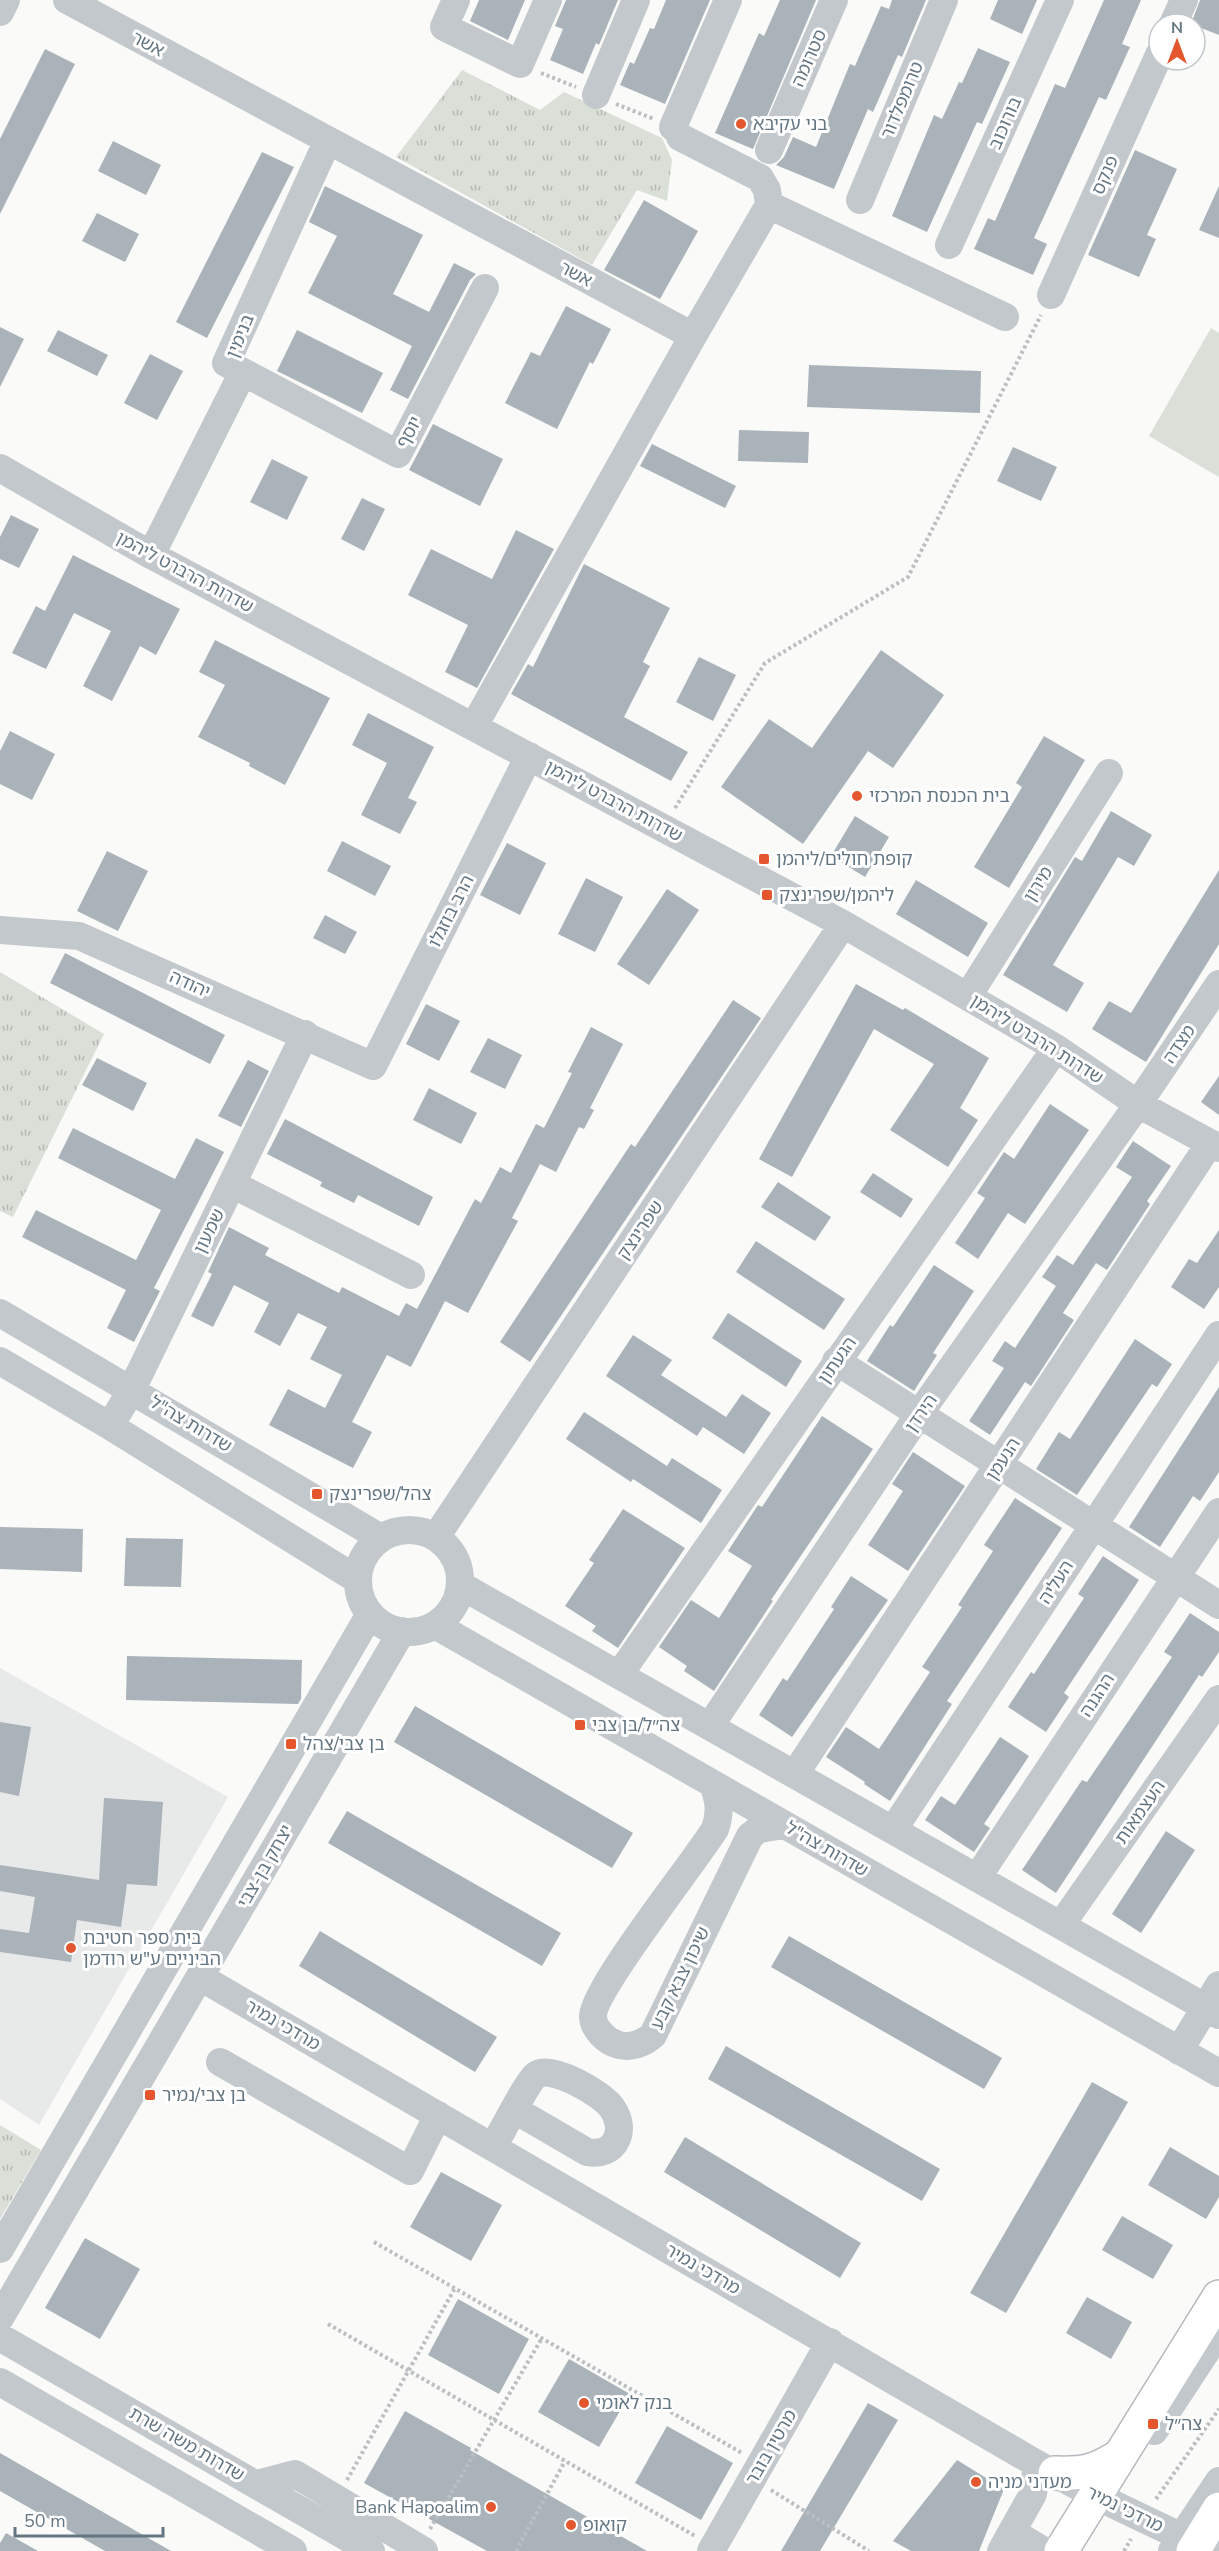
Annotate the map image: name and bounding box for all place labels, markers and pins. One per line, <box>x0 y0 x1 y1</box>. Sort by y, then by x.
place label: בני עקיבא <box>753 112 828 136</box>
marker: בני עקיבא <box>734 117 748 131</box>
place label: בית הכנסת המרכזי <box>869 784 1010 808</box>
marker: בית הכנסת המרכזי <box>850 789 864 803</box>
place label: קופת חולים/ליהמן <box>776 847 912 871</box>
marker: קופת חולים/ליהמן <box>757 852 771 866</box>
place label: ליהמן/שפרינצק <box>779 883 894 907</box>
marker: ליהמן/שפרינצק <box>760 888 774 902</box>
place label: צהל/שפרינצק <box>329 1482 431 1506</box>
marker: צהל/שפרינצק <box>310 1487 324 1501</box>
place label: צה״ל/בן צבי <box>592 1713 680 1737</box>
marker: צה״ל/בן צבי <box>573 1718 587 1732</box>
place label: בן צבי/צהל <box>303 1732 385 1756</box>
marker: בן צבי/צהל <box>284 1737 298 1751</box>
place label: בית ספר חטיבת הביניים ע"ש רודמן <box>83 1926 221 1971</box>
marker: בית ספר חטיבת הביניים ע"ש רודמן <box>64 1941 78 1955</box>
place label: בן צבי/נמיר <box>162 2083 246 2107</box>
marker: בן צבי/נמיר <box>143 2088 157 2102</box>
place label: בנק לאומי <box>596 2391 672 2415</box>
marker: בנק לאומי <box>577 2396 591 2410</box>
place label: צה״ל <box>1165 2412 1202 2436</box>
marker: צה״ל <box>1146 2417 1160 2431</box>
place label: מעדני מניה <box>988 2470 1072 2494</box>
marker: מעדני מניה <box>969 2475 983 2489</box>
place label: Bank Hapoalim <box>355 2495 479 2519</box>
marker: Bank Hapoalim <box>484 2500 498 2514</box>
place label: קואופ <box>583 2513 627 2537</box>
marker: קואופ <box>564 2518 578 2532</box>

